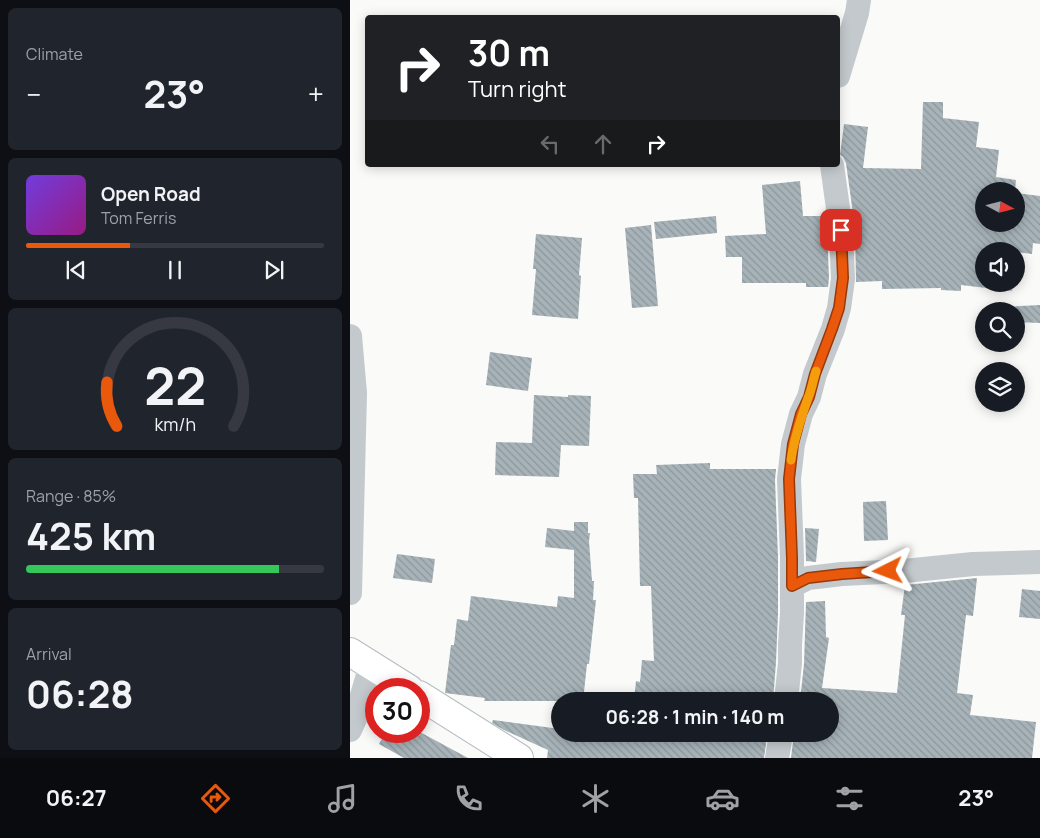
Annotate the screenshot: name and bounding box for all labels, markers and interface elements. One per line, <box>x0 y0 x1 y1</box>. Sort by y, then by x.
text: 30 m <box>468 29 550 77</box>
icon: right <box>385 35 450 100</box>
text: Climate <box>26 43 83 65</box>
text: 23° <box>144 67 205 119</box>
text: Turn right <box>468 74 566 104</box>
text: − <box>26 75 41 113</box>
text: + <box>308 75 324 113</box>
icon: left <box>536 130 564 158</box>
icon: ahead <box>589 130 617 158</box>
icon: right <box>642 130 670 158</box>
text: Open Road <box>101 181 201 207</box>
north arrow <box>975 182 1025 232</box>
map controls <box>975 182 1025 412</box>
text: Tom Ferris <box>101 207 176 229</box>
pin <box>820 209 862 251</box>
icon: arrive <box>827 216 855 244</box>
button: sound <box>975 242 1025 292</box>
icon: previous <box>62 256 90 284</box>
icon: pause <box>161 256 189 284</box>
icon: next <box>260 256 288 284</box>
button: search <box>975 302 1025 352</box>
text: 22 <box>144 350 206 421</box>
button: layers <box>975 362 1025 412</box>
text: km/h <box>154 412 196 436</box>
text: Range · 85% <box>26 485 116 507</box>
text: 425 km <box>26 509 156 561</box>
position arrow <box>861 544 913 596</box>
text: Arrival <box>26 643 72 665</box>
text: 06:28 <box>26 667 134 719</box>
speed limit sign: 30 <box>365 678 430 743</box>
text: 06:28 · 1 min · 140 m <box>606 704 784 730</box>
icon: directions <box>198 781 233 816</box>
icon: music <box>325 781 360 816</box>
icon: phone <box>451 781 486 816</box>
icon: climate <box>578 781 613 816</box>
icon: car <box>705 781 740 816</box>
icon: filters <box>832 781 867 816</box>
text: 06:27 <box>46 783 106 813</box>
text: 23° <box>958 783 994 813</box>

